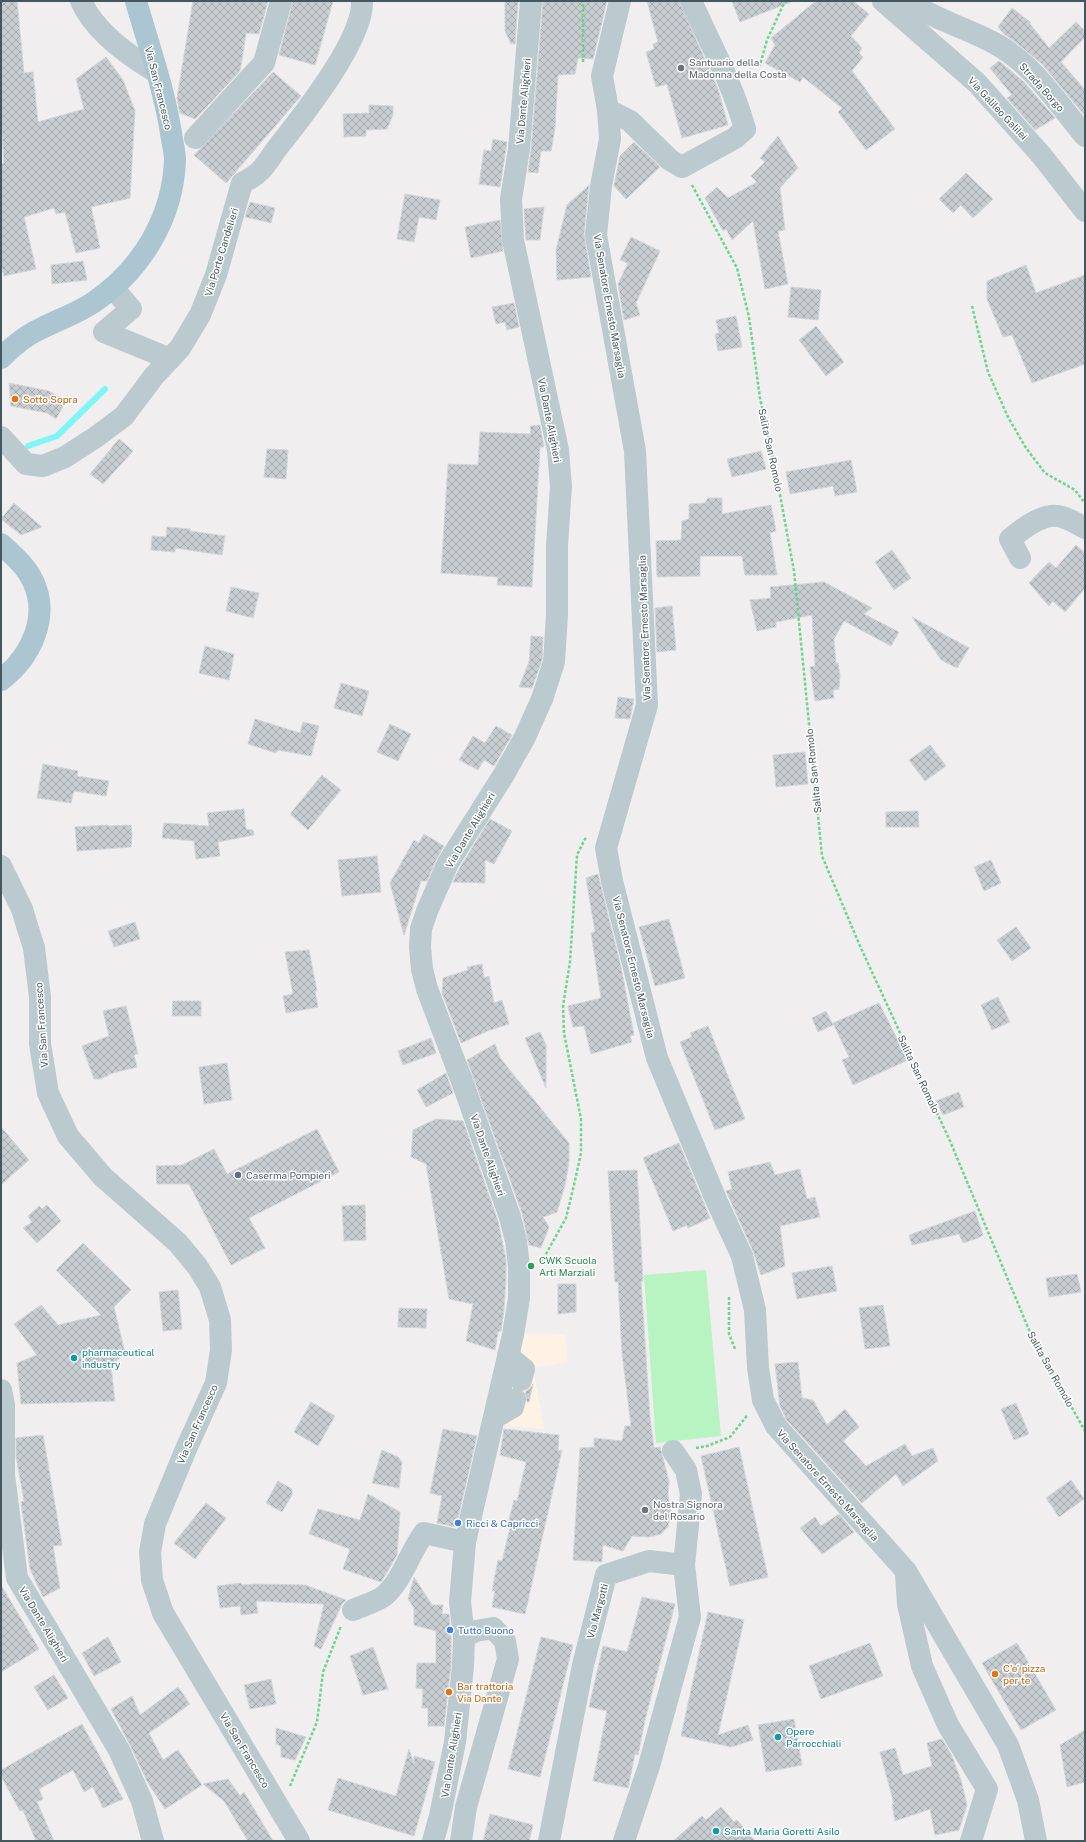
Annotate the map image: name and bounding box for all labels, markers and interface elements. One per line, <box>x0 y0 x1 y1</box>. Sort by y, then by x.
street label: Via San Francesco <box>143 45 175 131</box>
place label: Santuario della Madonna della Costa <box>689 56 787 80</box>
street label: Via Dante Alighieri <box>513 58 533 144</box>
street label: Strada Borgo <box>1017 60 1067 114</box>
marker: Santuario della Madonna della Costa <box>676 63 686 73</box>
street label: Via Galileo Galilei <box>966 74 1030 142</box>
street label: Via Porte Candelieri <box>202 206 240 298</box>
street label: Via Senatore Ernesto Marsaglia <box>591 233 629 379</box>
street label: Via Dante Alighieri <box>536 377 564 463</box>
place label: Sotto Sopra <box>23 393 78 405</box>
marker: Sotto Sopra <box>10 394 20 404</box>
street label: Salita San Romolo <box>756 407 786 493</box>
street label: Via Senatore Ernesto Marsaglia <box>635 555 653 701</box>
street label: Salita San Romolo <box>803 728 823 814</box>
street label: Via Dante Alighieri <box>443 790 497 870</box>
street label: Via Senatore Ernesto Marsaglia <box>611 895 657 1039</box>
street label: Via San Francesco <box>32 982 50 1068</box>
street label: Salita San Romolo <box>896 1033 943 1115</box>
street label: Via Dante Alighieri <box>468 1112 508 1198</box>
place label: Caserma Pompieri <box>246 1169 331 1181</box>
marker: Caserma Pompieri <box>233 1170 243 1180</box>
place label: CWK Scuola Arti Marziali <box>539 1254 597 1278</box>
marker: CWK Scuola Arti Marziali <box>526 1261 536 1271</box>
street label: Salita San Romolo <box>1025 1329 1077 1409</box>
place label: pharmaceutical industry <box>82 1346 154 1370</box>
marker: pharmaceutical industry <box>69 1353 79 1363</box>
street label: Via San Francesco <box>174 1382 220 1466</box>
street label: Via Senatore Ernesto Marsaglia <box>775 1427 881 1543</box>
place label: Nostra Signora del Rosario <box>653 1498 723 1522</box>
marker: Nostra Signora del Rosario <box>640 1505 650 1515</box>
place label: Ricci & Capricci <box>466 1517 538 1529</box>
marker: Ricci & Capricci <box>453 1518 463 1528</box>
street label: Via Margotti <box>584 1582 610 1640</box>
street label: Via Dante Alighieri <box>17 1584 71 1664</box>
place label: Tutto Buono <box>458 1624 514 1636</box>
marker: Tutto Buono <box>445 1625 455 1635</box>
place label: C'e' pizza per te <box>1003 1662 1045 1686</box>
marker: C'e' pizza per te <box>990 1669 1000 1679</box>
place label: Bar trattoria Via Dante <box>457 1680 513 1704</box>
marker: Bar trattoria Via Dante <box>444 1687 454 1697</box>
street label: Via San Francesco <box>218 1710 272 1790</box>
street label: Via Dante Alighieri <box>438 1712 464 1798</box>
place label: Opere Parrocchiali <box>786 1725 841 1749</box>
marker: Opere Parrocchiali <box>773 1732 783 1742</box>
place label: Santa Maria Goretti Asilo <box>724 1825 840 1837</box>
marker: Santa Maria Goretti Asilo <box>711 1826 721 1836</box>

